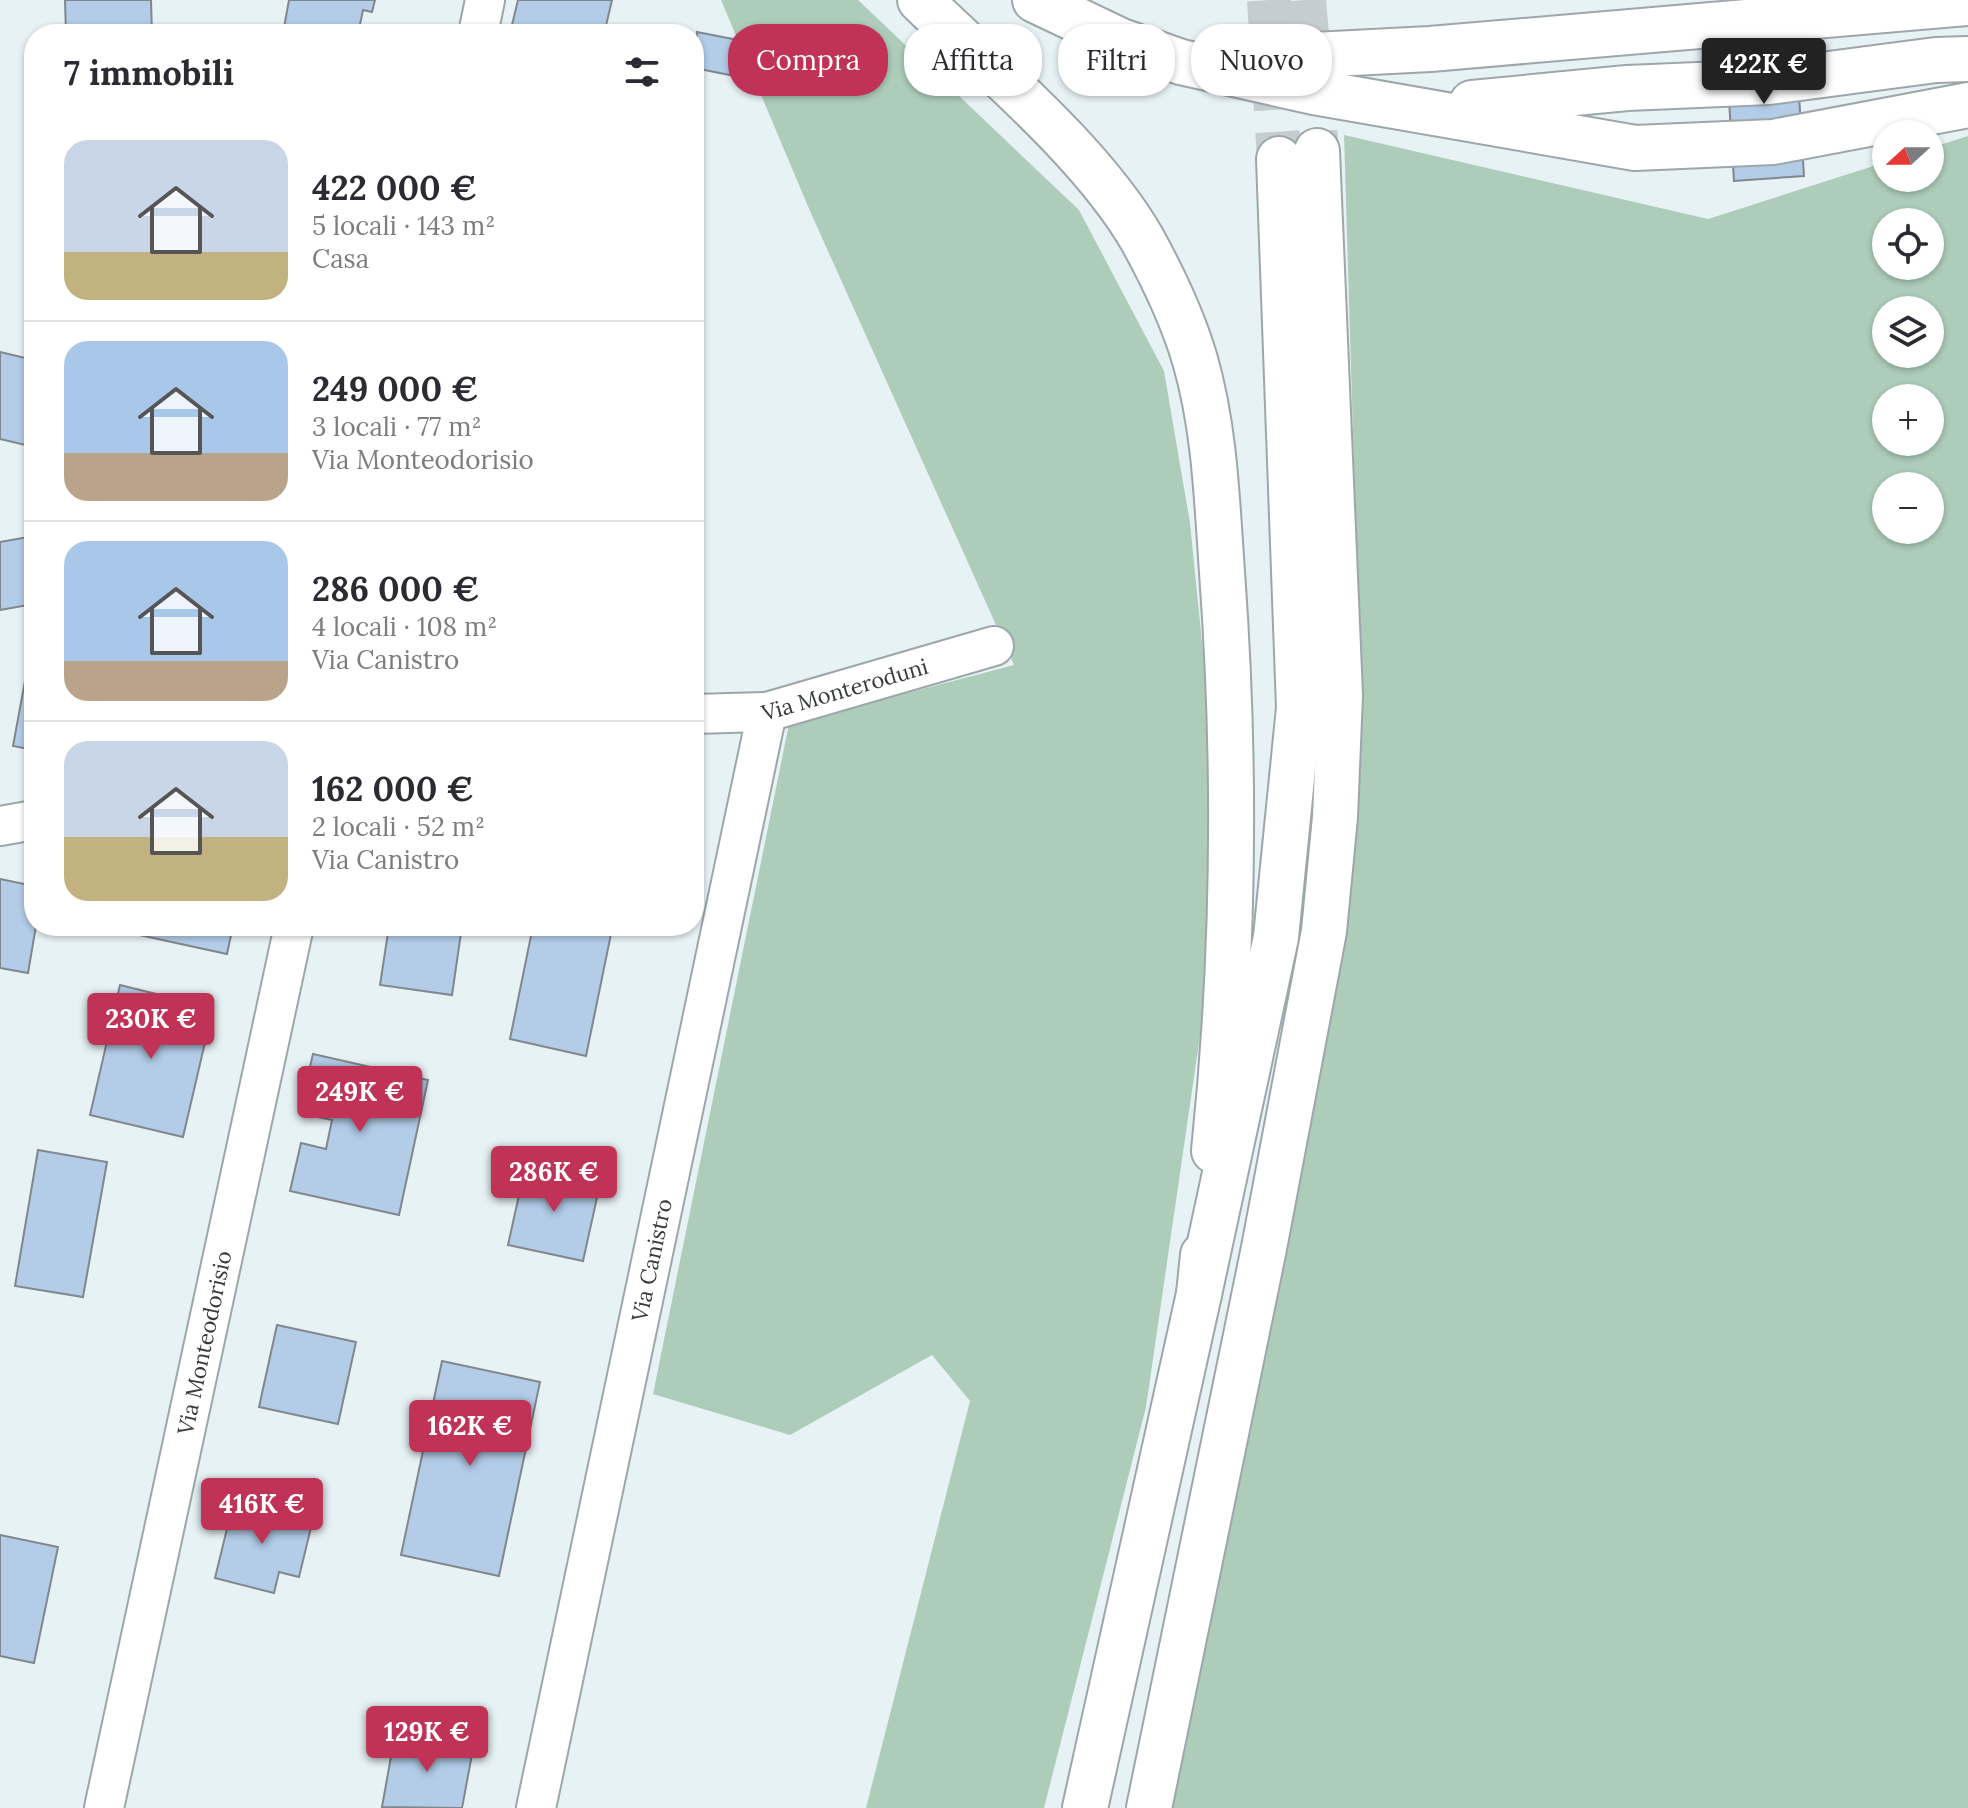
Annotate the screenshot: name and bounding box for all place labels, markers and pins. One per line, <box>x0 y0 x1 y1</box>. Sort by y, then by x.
pin: 422K € <box>1699 38 1829 106</box>
pin: 230K € <box>86 993 216 1061</box>
pin: 249K € <box>295 1066 425 1134</box>
pin: 286K € <box>489 1146 619 1214</box>
pin: 162K € <box>405 1400 535 1468</box>
pin: 416K € <box>197 1478 327 1546</box>
pin: 129K € <box>362 1706 492 1774</box>

